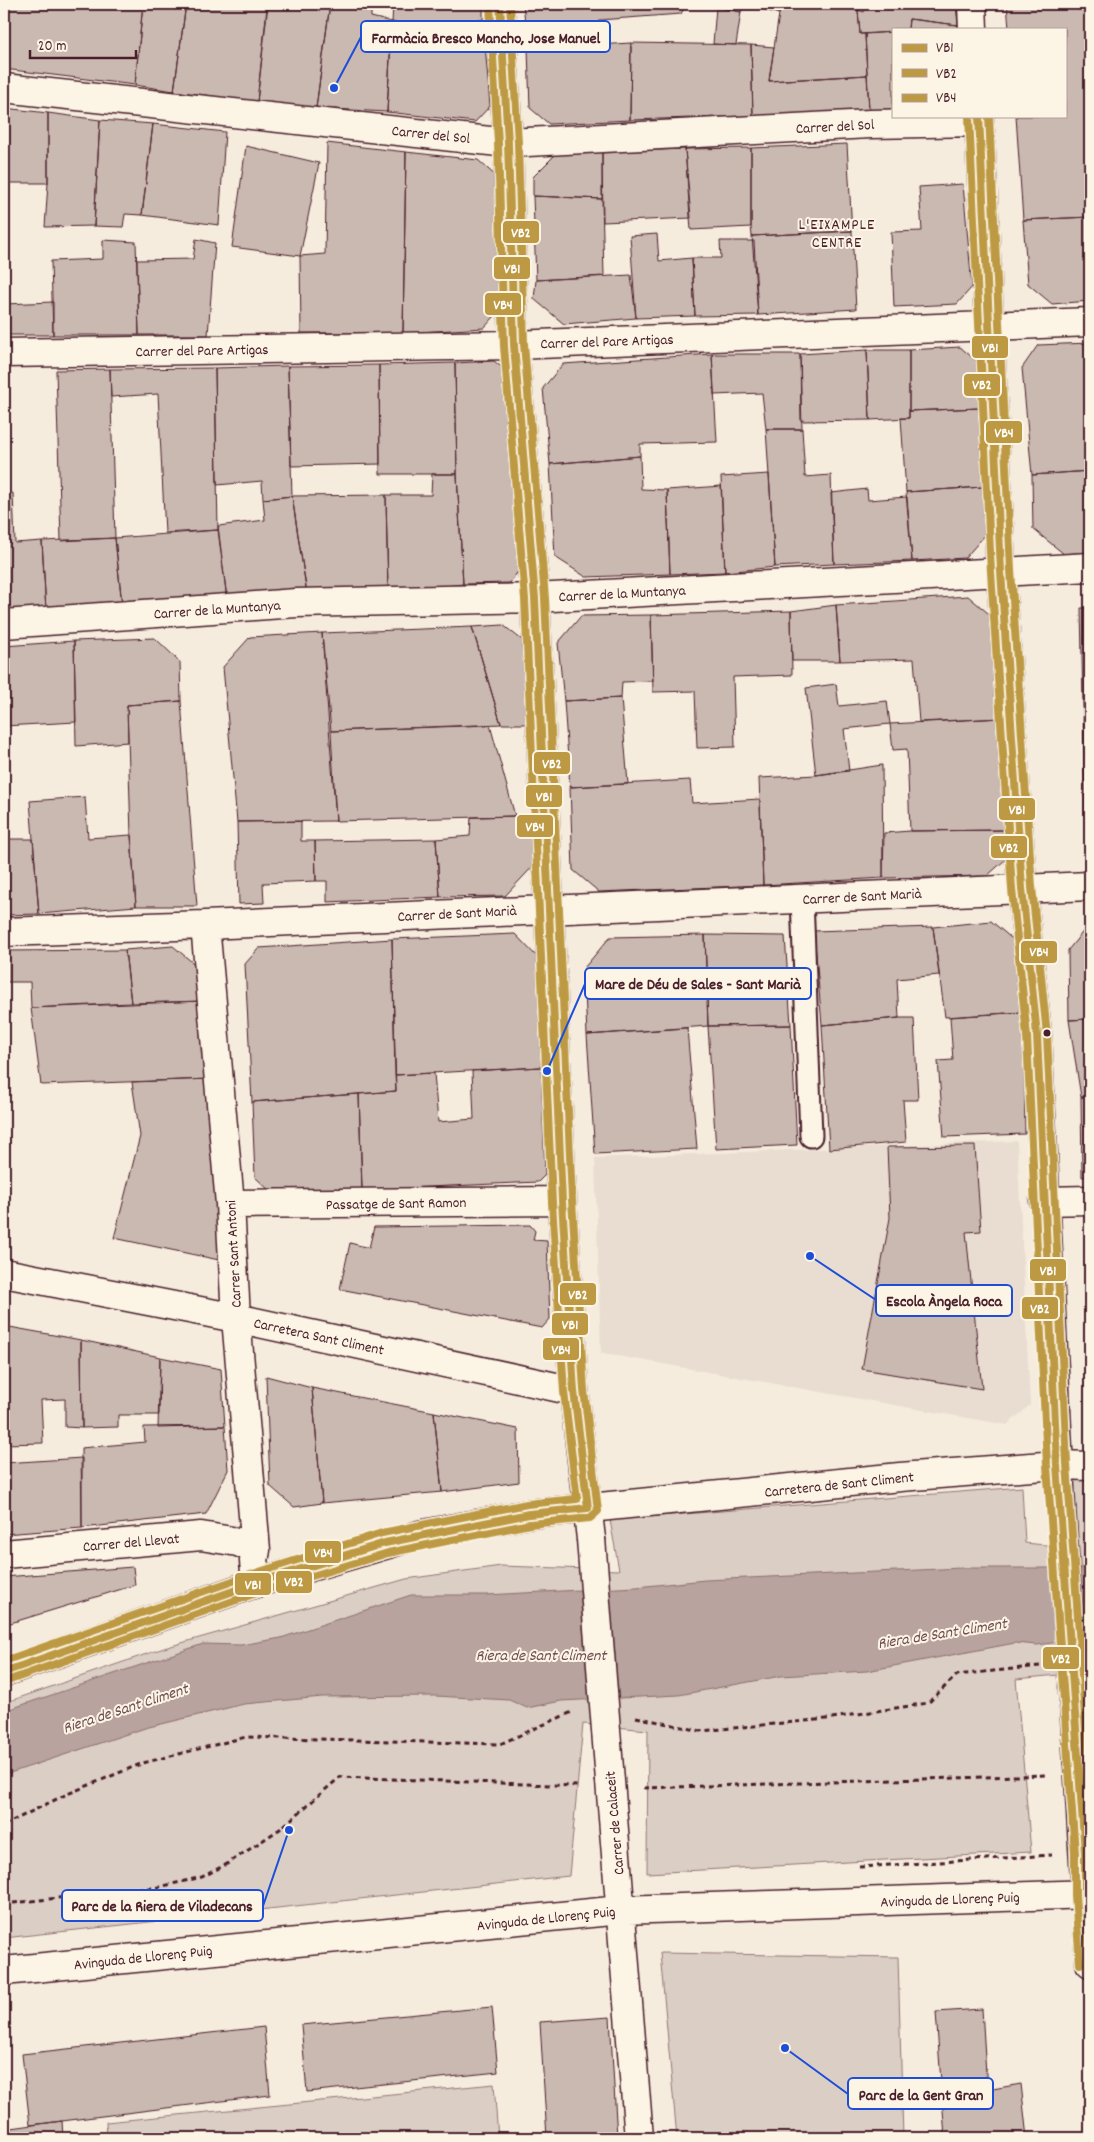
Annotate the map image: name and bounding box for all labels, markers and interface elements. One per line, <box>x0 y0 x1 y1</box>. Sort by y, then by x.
callout: Farmàcia Bresco Mancho, Jose Manuel <box>361 21 610 52</box>
scale bar <box>30 28 136 60</box>
text: Farmàcia Bresco Mancho, Jose Manuel <box>372 28 601 51</box>
legend <box>892 28 1066 118</box>
text: 20 m <box>38 36 66 58</box>
text: VB1 <box>936 38 954 60</box>
text: VB2 <box>936 64 957 86</box>
text: VB4 <box>936 88 957 110</box>
street label: Carrer del Sol <box>795 115 875 141</box>
street label: Carrer del Sol <box>391 121 471 151</box>
district label: L'EIXAMPLE CENTRE <box>799 214 875 255</box>
line badge: VB2 <box>502 220 540 244</box>
text: VB2 <box>511 224 531 244</box>
line badge: VB1 <box>493 256 531 280</box>
text: VB1 <box>504 260 520 280</box>
line badge: VB4 <box>484 292 522 316</box>
text: VB4 <box>493 296 513 316</box>
street label: Carrer del Pare Artigas <box>540 330 674 356</box>
line badge: VB1 <box>971 335 1009 359</box>
text: VB1 <box>982 339 998 359</box>
street label: Carrer del Pare Artigas <box>135 340 269 364</box>
line badge: VB2 <box>963 373 1001 397</box>
text: VB2 <box>972 376 992 396</box>
line badge: VB4 <box>985 420 1023 444</box>
text: VB4 <box>994 424 1014 444</box>
street label: Carrer de la Muntanya <box>558 581 687 609</box>
street label: Carrer de la Muntanya <box>153 596 282 626</box>
line badge: VB2 <box>533 751 571 775</box>
text: VB2 <box>542 755 562 775</box>
line badge: VB1 <box>525 784 563 808</box>
text: VB1 <box>536 788 552 808</box>
line badge: VB1 <box>998 797 1036 821</box>
text: VB1 <box>1009 801 1025 821</box>
line badge: VB4 <box>516 814 554 838</box>
text: VB4 <box>525 818 545 838</box>
line badge: VB2 <box>990 835 1028 859</box>
text: VB2 <box>999 839 1019 859</box>
street label: Carrer de Sant Marià <box>802 884 923 912</box>
street label: Carrer de Sant Marià <box>397 901 518 929</box>
line badge: VB4 <box>1020 940 1058 964</box>
text: VB4 <box>1029 943 1049 963</box>
callout: Mare de Déu de Sales - Sant Marià <box>585 968 811 999</box>
text: Mare de Déu de Sales - Sant Marià <box>595 974 802 997</box>
unlabelled marker <box>1042 1028 1052 1038</box>
street label: Passatge de Sant Ramon <box>326 1193 467 1217</box>
street label: Carrer Sant Antoni <box>221 1199 249 1308</box>
line badge: VB1 <box>1029 1258 1067 1282</box>
text: VB1 <box>1040 1262 1056 1282</box>
line badge: VB2 <box>559 1282 597 1306</box>
callout: Escola Àngela Roca <box>876 1285 1012 1316</box>
text: VB2 <box>568 1286 588 1306</box>
text: Escola Àngela Roca <box>886 1291 1004 1314</box>
line badge: VB2 <box>1021 1296 1059 1320</box>
text: VB2 <box>1030 1300 1050 1320</box>
line badge: VB1 <box>551 1312 589 1336</box>
street label: Carretera Sant Climent <box>251 1313 386 1363</box>
text: VB1 <box>562 1316 578 1336</box>
line badge: VB4 <box>542 1337 580 1361</box>
text: VB4 <box>551 1341 571 1361</box>
street label: Carretera de Sant Climent <box>763 1467 915 1505</box>
street label: Carrer del Llevat <box>82 1529 181 1559</box>
line badge: VB4 <box>304 1540 342 1564</box>
text: VB4 <box>313 1544 333 1564</box>
line badge: VB2 <box>275 1570 313 1594</box>
line badge: VB1 <box>234 1572 272 1596</box>
text: VB2 <box>284 1573 304 1593</box>
text: VB1 <box>245 1576 261 1596</box>
water label: Riera de Sant Climent <box>876 1613 1011 1656</box>
water label: Riera de Sant Climent <box>476 1645 608 1668</box>
line badge: VB2 <box>1042 1646 1080 1670</box>
text: VB2 <box>1051 1650 1071 1670</box>
water label: Riera de Sant Climent <box>60 1678 193 1740</box>
street label: Carrer de Calaceit <box>600 1770 631 1876</box>
street label: Avinguda de Llorenç Puig <box>880 1888 1020 1914</box>
callout: Parc de la Riera de Viladecans <box>62 1890 263 1921</box>
text: Parc de la Riera de Viladecans <box>71 1896 253 1919</box>
street label: Avinguda de Llorenç Puig <box>476 1902 617 1938</box>
street label: Avinguda de Llorenç Puig <box>73 1941 214 1977</box>
callout: Parc de la Gent Gran <box>848 2078 993 2109</box>
text: Parc de la Gent Gran <box>859 2085 983 2108</box>

